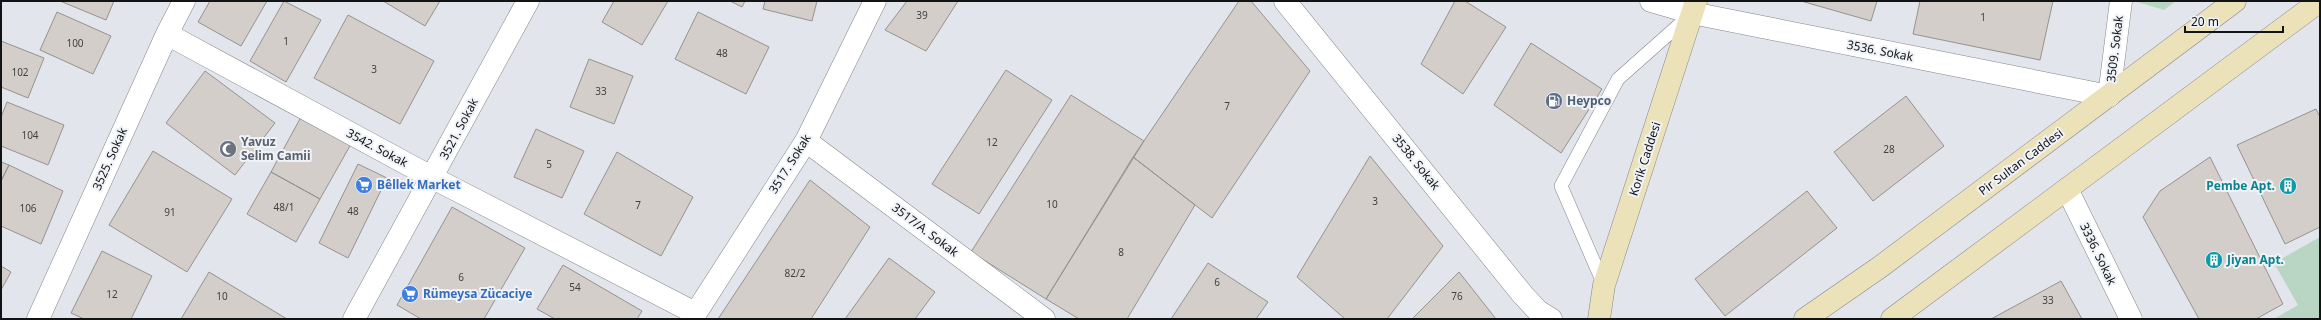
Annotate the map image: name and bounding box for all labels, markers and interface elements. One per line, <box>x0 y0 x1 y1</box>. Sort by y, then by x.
house number: 39 <box>916 8 928 22</box>
scale bar <box>2185 8 2283 34</box>
house number: 1 <box>1980 10 1986 24</box>
text: 20 m <box>2191 13 2219 30</box>
street label: 3509. Sokak <box>2102 14 2127 83</box>
house number: 1 <box>283 34 289 48</box>
house number: 100 <box>66 36 84 50</box>
street label: 3536. Sokak <box>1845 36 1915 65</box>
house number: 48 <box>716 46 728 60</box>
house number: 3 <box>371 62 377 76</box>
house number: 102 <box>11 65 29 79</box>
house number: 33 <box>595 84 607 98</box>
fuel station icon: Heypco <box>1544 91 1564 111</box>
place label: Heypco <box>1567 92 1611 109</box>
street label: 3521. Sokak <box>435 95 482 162</box>
house number: 7 <box>1224 99 1230 113</box>
street label: Korik Caddesi <box>1625 120 1665 198</box>
street label: 3525. Sokak <box>88 124 131 193</box>
street label: 3542. Sokak <box>344 124 411 171</box>
street label: Pir Sultan Caddesi <box>1975 124 2066 199</box>
house number: 104 <box>21 128 39 142</box>
street label: 3517. Sokak <box>765 130 815 197</box>
street label: 3538. Sokak <box>1389 130 1445 194</box>
place label: Yavuz Selim Camii <box>241 133 311 164</box>
house number: 12 <box>986 135 998 149</box>
mosque icon: Yavuz Selim Camii <box>218 139 238 159</box>
house number: 28 <box>1883 142 1895 156</box>
house number: 5 <box>546 157 552 171</box>
supermarket icon: Bêllek Market <box>354 175 374 195</box>
place label: Bêllek Market <box>377 176 461 193</box>
building icon: Pembe Apt. <box>2278 176 2298 196</box>
place label: Pembe Apt. <box>2206 177 2275 194</box>
house number: 3 <box>1372 194 1378 208</box>
house number: 10 <box>1046 197 1058 211</box>
house number: 7 <box>635 198 641 212</box>
street label: 3517/A. Sokak <box>889 199 963 261</box>
house number: 48/1 <box>274 200 294 214</box>
house number: 106 <box>19 201 37 215</box>
house number: 48 <box>347 204 359 218</box>
house number: 91 <box>164 205 176 219</box>
street label: 3336. Sokak <box>2076 220 2121 288</box>
house number: 8 <box>1118 245 1124 259</box>
building icon: Jiyan Apt. <box>2204 250 2224 270</box>
place label: Jiyan Apt. <box>2226 251 2284 268</box>
house number: 82/2 <box>785 266 806 280</box>
house number: 6 <box>458 270 464 284</box>
house number: 6 <box>1214 275 1220 289</box>
house number: 54 <box>569 280 581 294</box>
supermarket icon: Rümeysa Zücaciye <box>400 284 420 304</box>
place label: Rümeysa Zücaciye <box>423 285 532 302</box>
house number: 12 <box>106 287 118 301</box>
house number: 10 <box>216 289 228 303</box>
house number: 76 <box>1451 289 1463 303</box>
house number: 33 <box>2042 293 2054 307</box>

